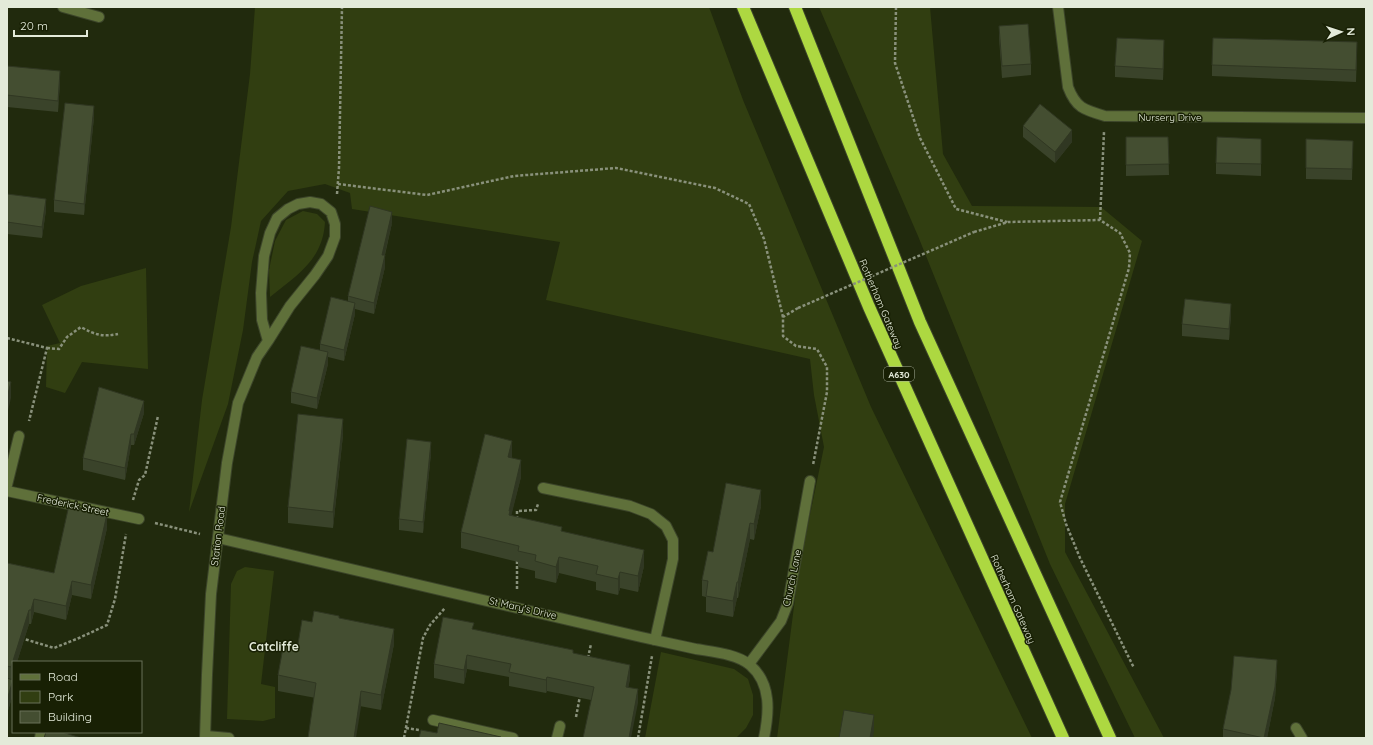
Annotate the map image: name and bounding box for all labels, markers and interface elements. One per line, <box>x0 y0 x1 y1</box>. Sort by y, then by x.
scale bar <box>14 12 87 38</box>
north arrow <box>1321 12 1361 52</box>
text: 20 m <box>20 18 48 33</box>
text: N <box>1344 27 1358 36</box>
street label: Nursery Drive <box>1138 111 1202 124</box>
street label: Rotherham Gateway <box>856 257 906 351</box>
road number: A630 <box>884 367 914 381</box>
street label: Frederick Street <box>36 491 111 519</box>
street label: Station Road <box>208 505 228 567</box>
street label: Church Lane <box>780 548 804 608</box>
street label: Rotherham Gateway <box>987 552 1039 646</box>
street label: St Mary's Drive <box>488 594 558 622</box>
district label: Catcliffe <box>249 639 299 654</box>
legend <box>12 661 142 733</box>
text: Road <box>48 669 78 684</box>
text: Park <box>48 689 73 704</box>
text: Building <box>48 709 92 724</box>

